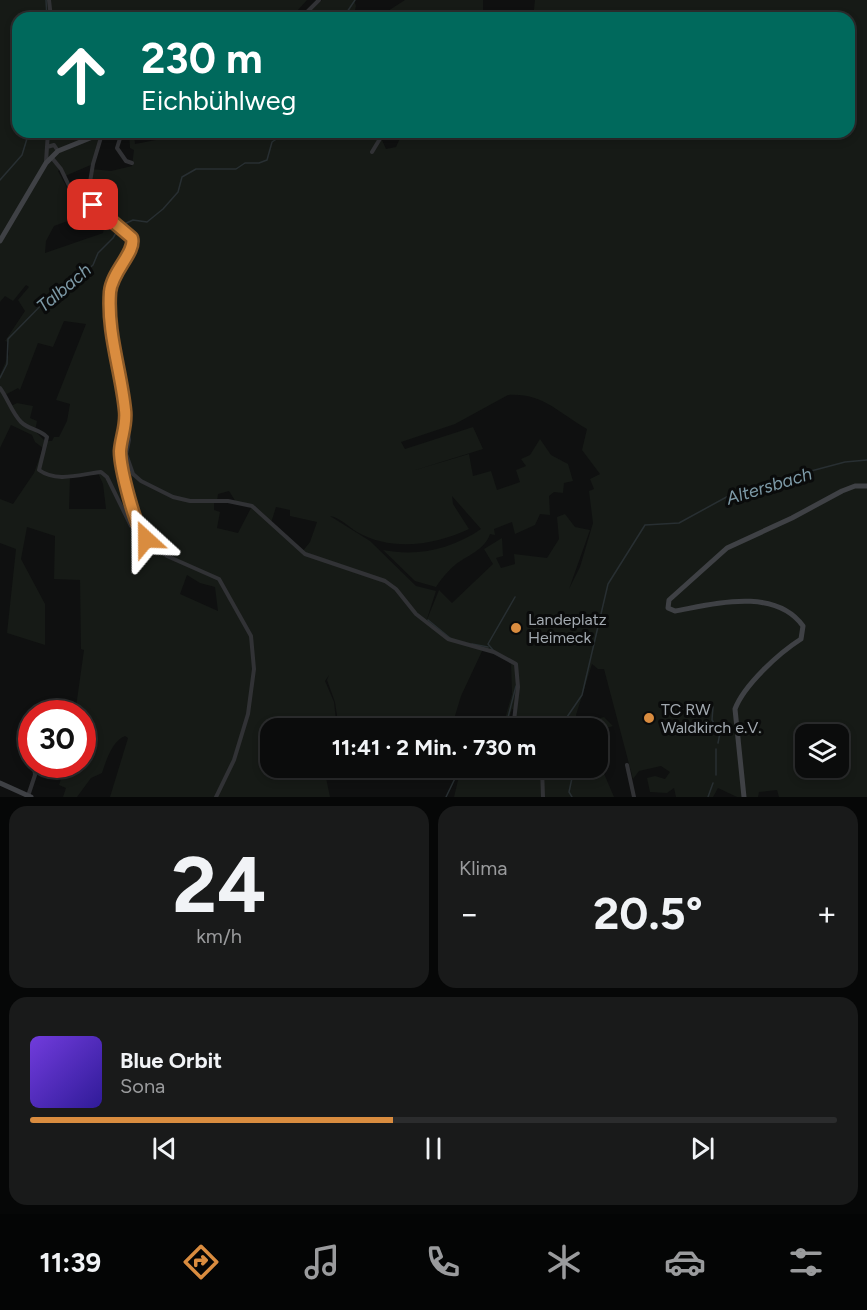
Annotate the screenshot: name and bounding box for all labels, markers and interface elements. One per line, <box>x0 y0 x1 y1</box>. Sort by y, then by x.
text: 230 m <box>141 33 263 84</box>
icon: ahead <box>42 36 120 114</box>
text: Eichbühlweg <box>141 84 296 117</box>
pin <box>67 179 118 230</box>
icon: arrive <box>76 188 109 221</box>
water label: Talbach <box>32 259 96 317</box>
water label: Altersbach <box>722 463 815 510</box>
position arrow <box>114 507 178 571</box>
place label: Landeplatz Heimeck <box>528 610 607 647</box>
marker: Landeplatz Heimeck <box>509 621 523 635</box>
speed limit sign: 30 <box>18 700 96 778</box>
place label: TC RW Waldkirch e.V. <box>661 700 762 737</box>
marker: TC RW Waldkirch e.V. <box>642 711 656 725</box>
map controls <box>795 724 849 778</box>
button: layers <box>795 724 849 778</box>
text: 11:41 · 2 Min. · 730 m <box>332 734 536 761</box>
text: 24 <box>172 838 266 932</box>
text: Klima <box>459 856 507 880</box>
text: 20.5° <box>593 886 703 940</box>
text: − <box>459 894 480 933</box>
text: + <box>816 894 837 933</box>
text: km/h <box>196 924 242 948</box>
text: Blue Orbit <box>120 1047 222 1074</box>
text: Sona <box>120 1074 165 1098</box>
icon: previous <box>148 1132 181 1165</box>
icon: pause <box>417 1132 450 1165</box>
icon: next <box>686 1132 719 1165</box>
icon: directions <box>180 1241 222 1283</box>
icon: music <box>301 1241 343 1283</box>
icon: phone <box>422 1241 464 1283</box>
icon: climate <box>543 1241 585 1283</box>
icon: car <box>664 1241 706 1283</box>
icon: filters <box>785 1241 827 1283</box>
text: 11:39 <box>40 1246 101 1279</box>

